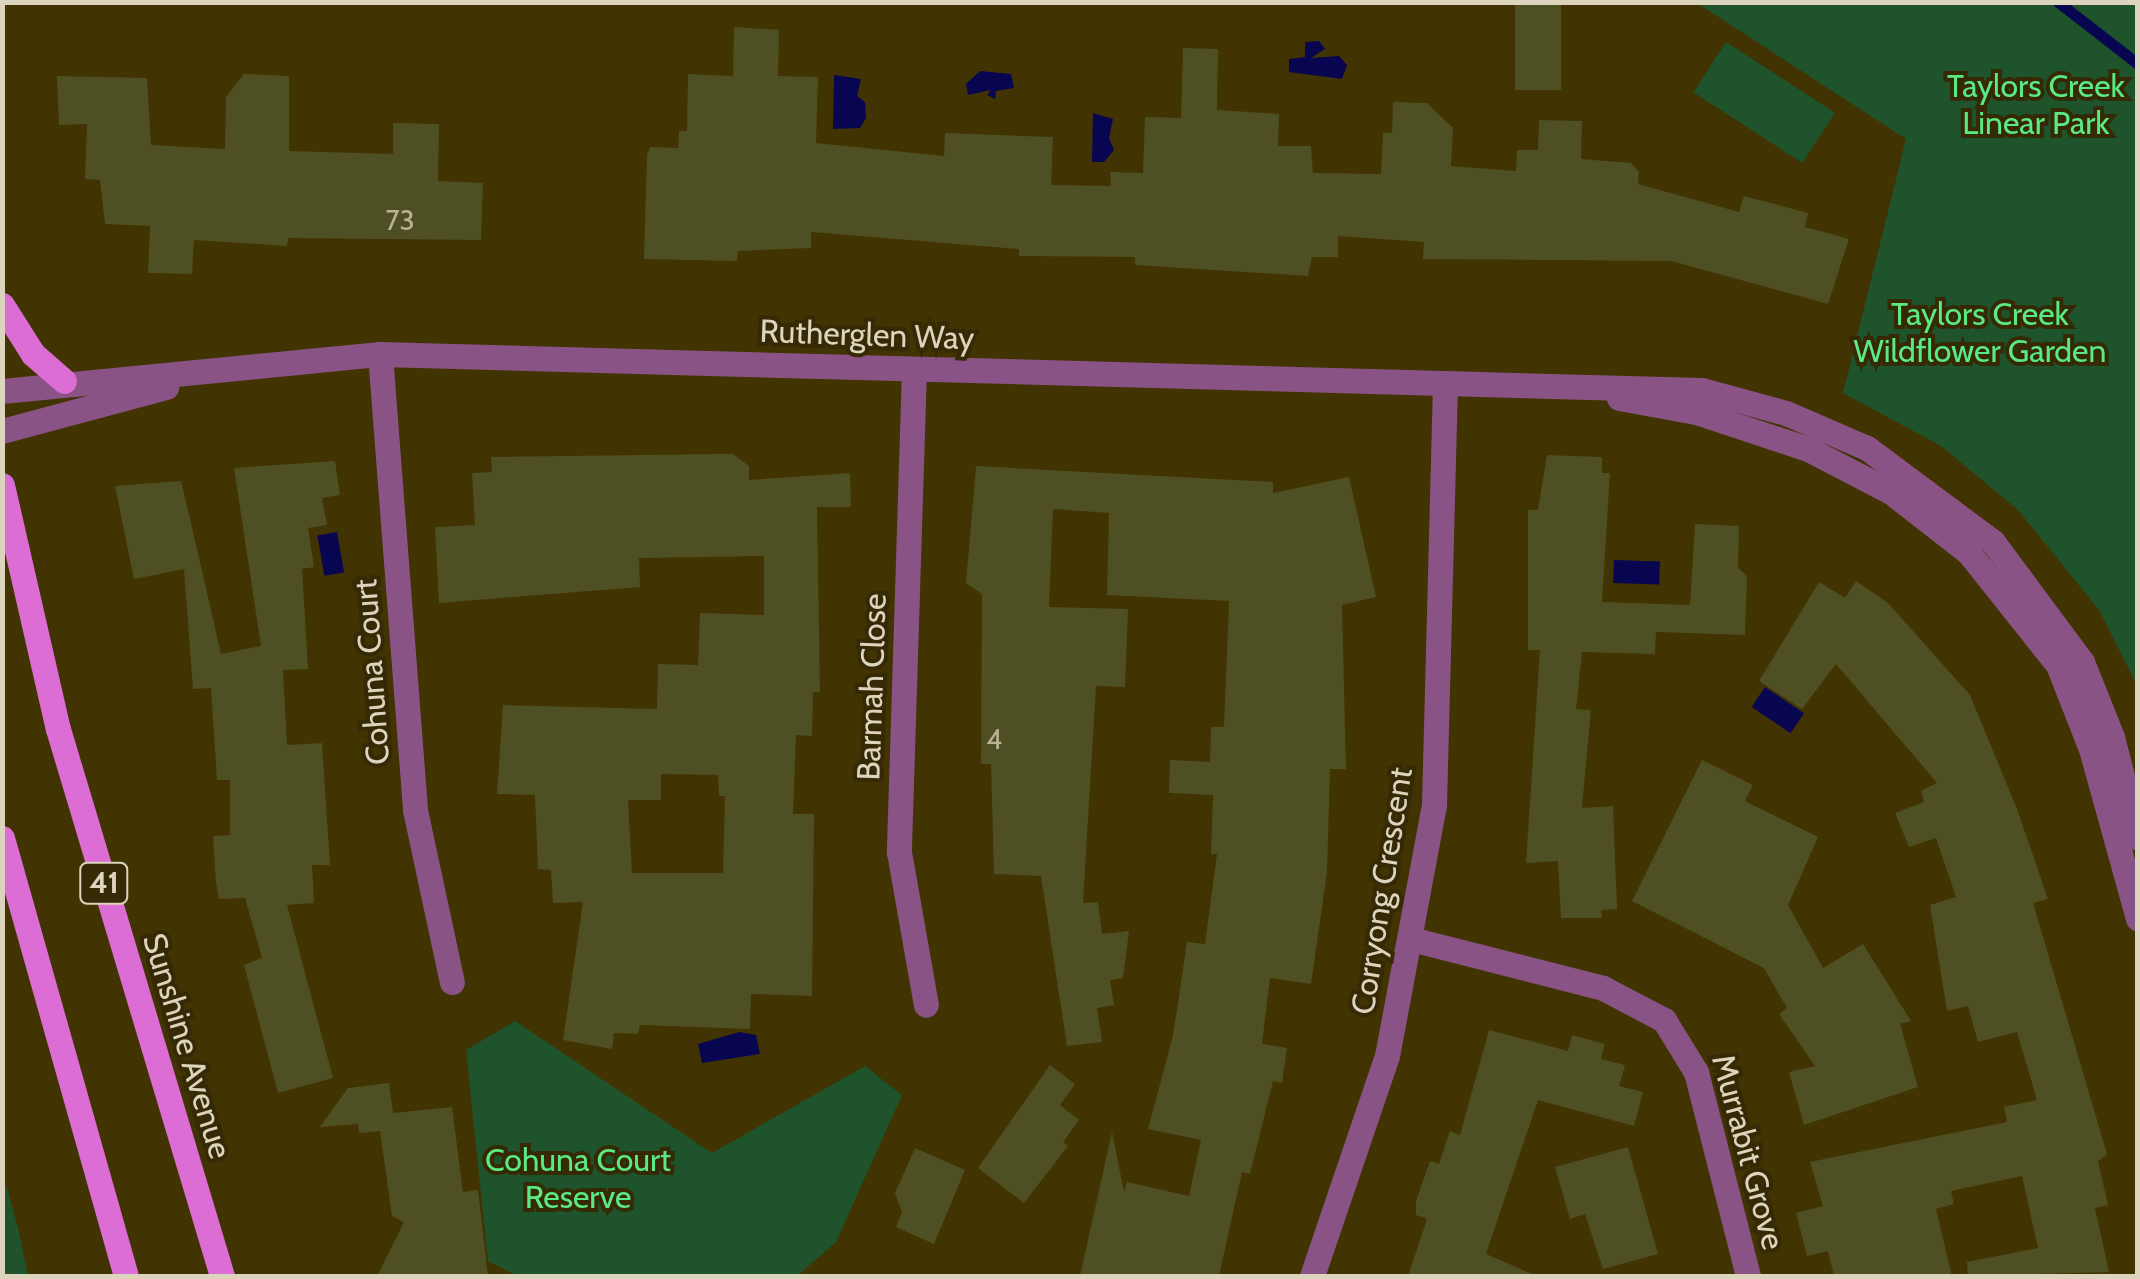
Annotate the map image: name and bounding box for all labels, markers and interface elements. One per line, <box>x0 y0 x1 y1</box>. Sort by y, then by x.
park label: Taylors Creek Linear Park <box>1947 68 2125 143</box>
house number: 73 <box>385 203 415 237</box>
park label: Taylors Creek Wildflower Garden <box>1854 296 2106 371</box>
street label: Rutherglen Way <box>759 312 975 358</box>
street label: Cohuna Court <box>346 578 398 766</box>
street label: Barmah Close <box>850 593 894 781</box>
house number: 4 <box>986 722 1002 756</box>
street label: Corryong Crescent <box>1344 765 1420 1017</box>
road number: 41 <box>79 858 129 908</box>
street label: Sunshine Avenue <box>135 929 239 1163</box>
street label: Murrabit Grove <box>1704 1050 1792 1254</box>
park label: Cohuna Court Reserve <box>485 1142 671 1217</box>

